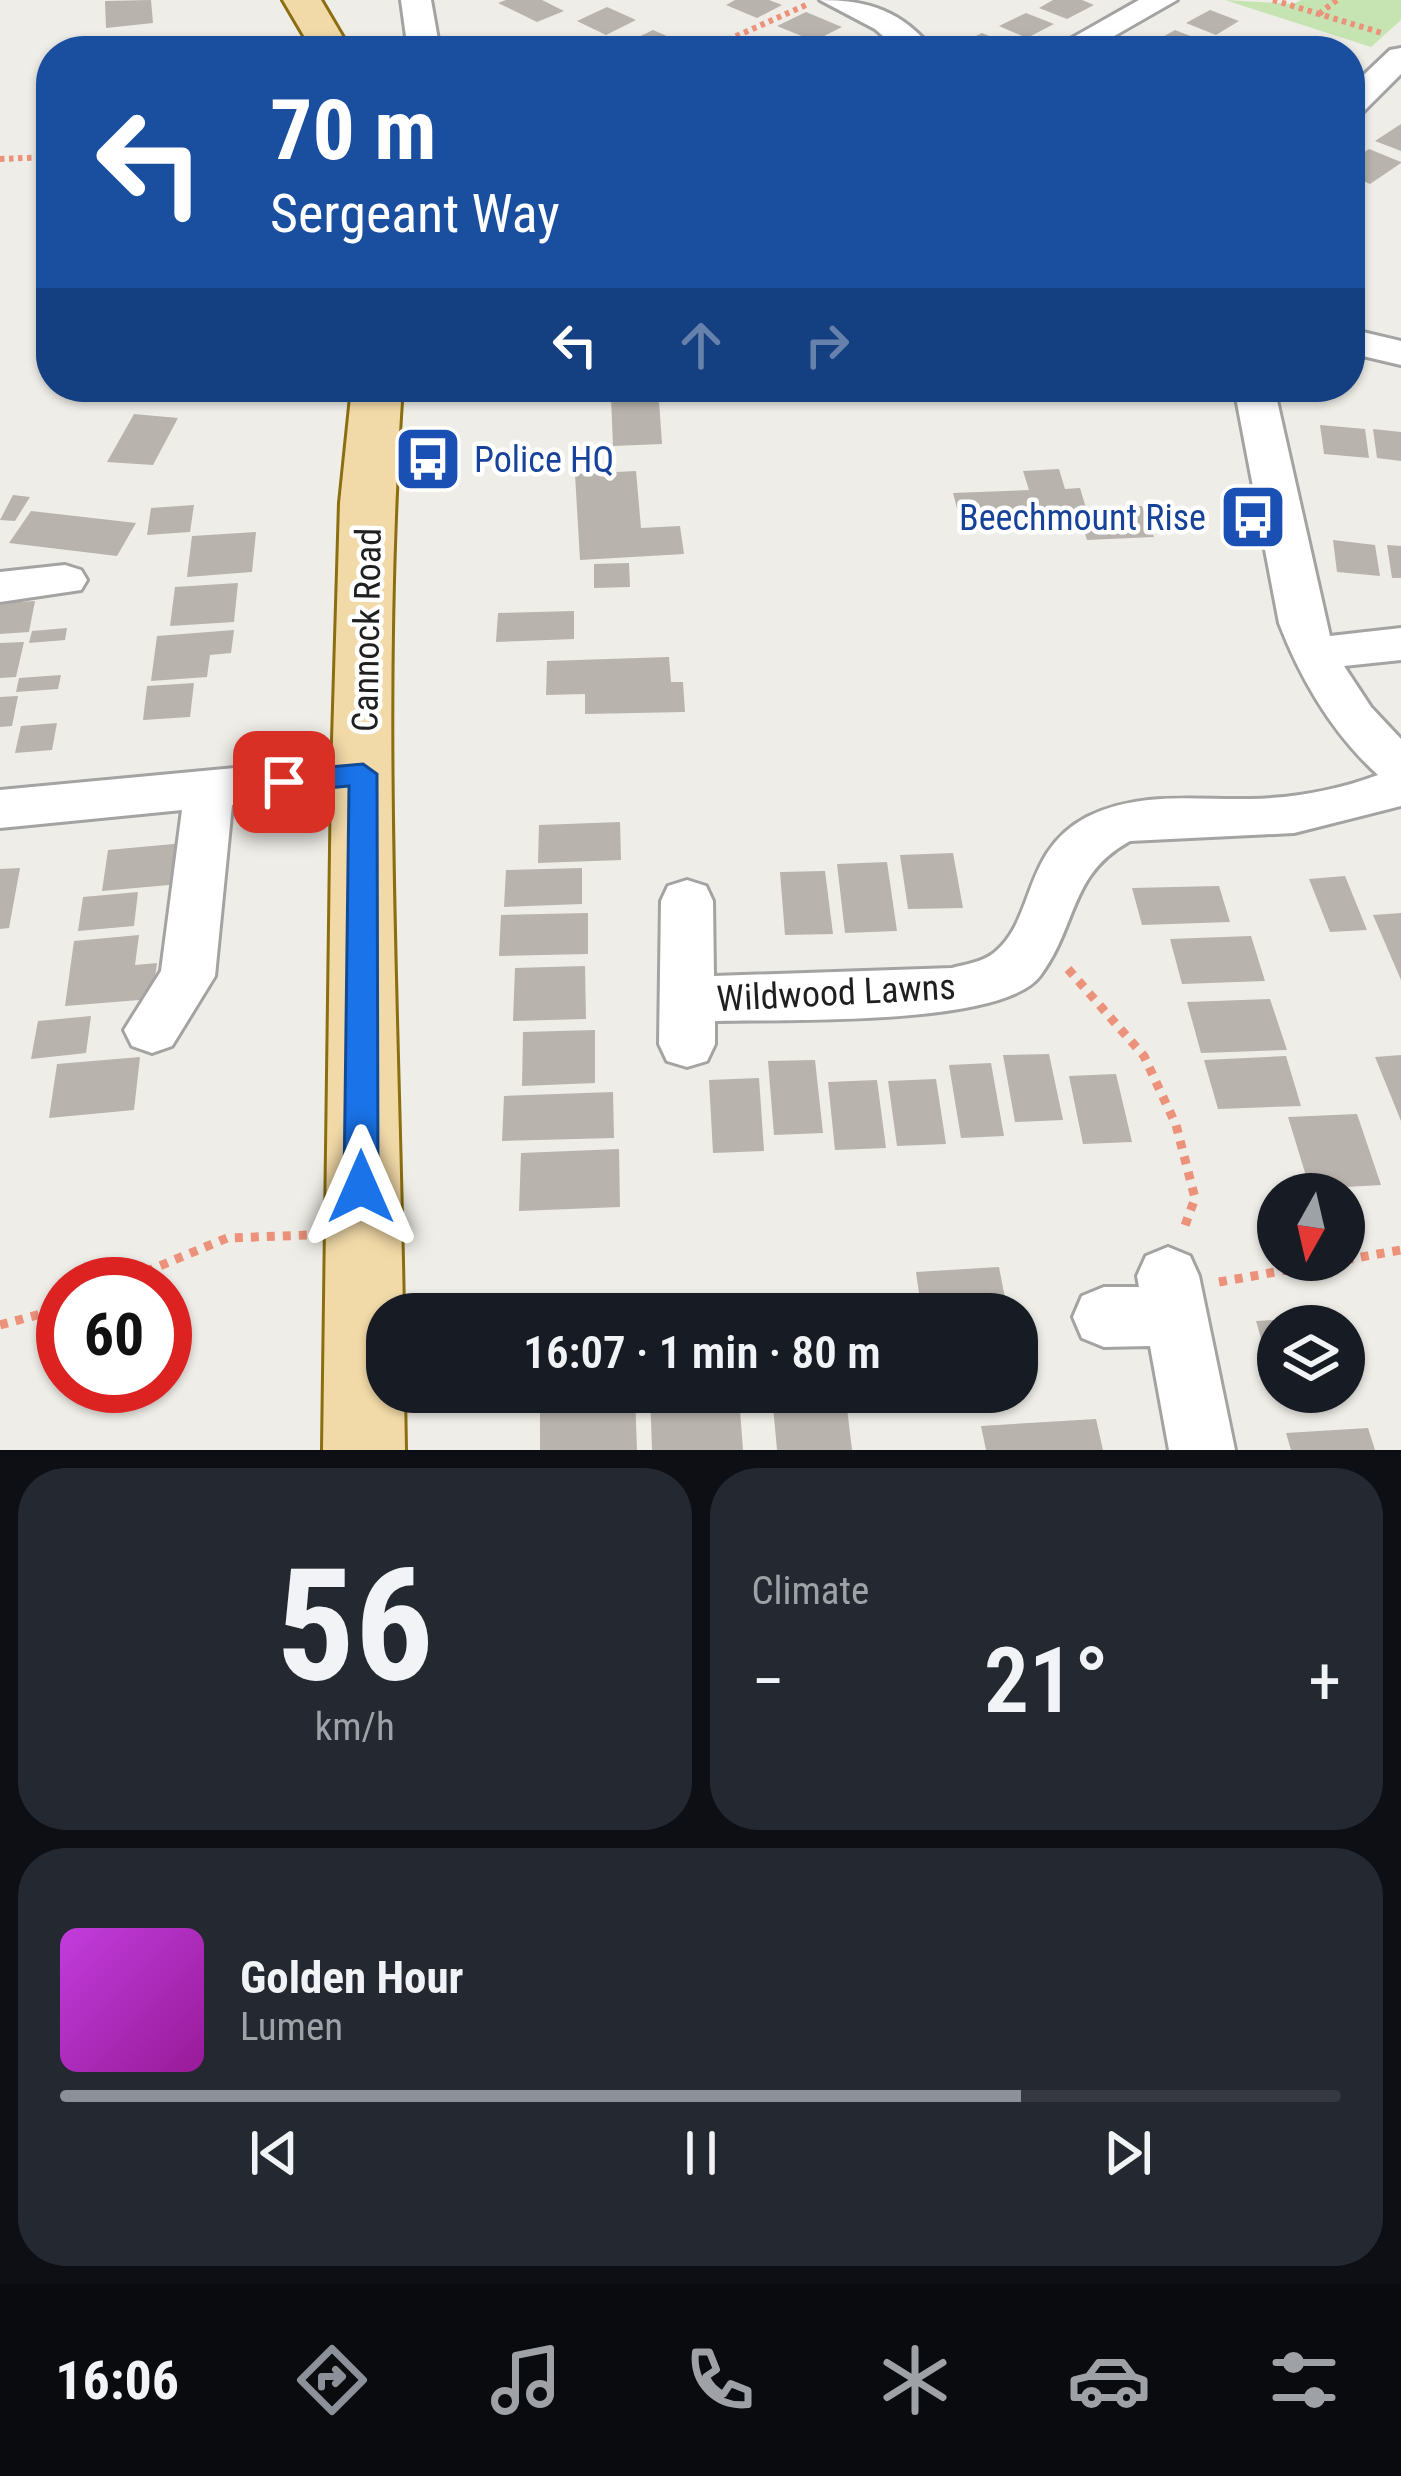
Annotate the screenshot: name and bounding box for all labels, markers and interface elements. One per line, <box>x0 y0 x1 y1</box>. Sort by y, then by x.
text: 70 m <box>270 81 437 180</box>
icon: left <box>72 84 228 240</box>
text: Sergeant Way <box>270 182 560 245</box>
icon: left <box>542 312 608 378</box>
icon: ahead <box>668 312 734 378</box>
icon: right <box>794 312 860 378</box>
bus stop icon: Police HQ <box>393 424 463 494</box>
place label: Police HQ <box>474 439 614 481</box>
bus stop icon: Beechmount Rise <box>1218 482 1288 552</box>
place label: Beechmount Rise <box>959 497 1206 539</box>
street label: Cannock Road <box>344 528 390 732</box>
pin <box>233 731 335 833</box>
icon: arrive <box>251 749 317 815</box>
street label: Wildwood Lawns <box>716 966 957 1020</box>
position arrow <box>298 1124 424 1250</box>
north arrow <box>1257 1173 1365 1281</box>
map controls <box>1257 1173 1365 1413</box>
speed limit sign: 60 <box>36 1257 192 1413</box>
button: layers <box>1257 1305 1365 1413</box>
text: 16:07 · 1 min · 80 m <box>523 1326 881 1379</box>
text: 56 <box>276 1534 434 1717</box>
text: Climate <box>752 1568 869 1614</box>
text: 21° <box>984 1629 1109 1734</box>
text: − <box>752 1643 785 1720</box>
text: + <box>1308 1643 1341 1720</box>
text: km/h <box>315 1704 395 1750</box>
text: Golden Hour <box>240 1951 463 2004</box>
text: Lumen <box>240 2004 343 2050</box>
icon: previous <box>241 2120 307 2186</box>
icon: pause <box>668 2120 734 2186</box>
icon: next <box>1095 2120 1161 2186</box>
icon: directions <box>290 2338 374 2422</box>
icon: music <box>484 2338 568 2422</box>
icon: phone <box>678 2338 762 2422</box>
icon: climate <box>873 2338 957 2422</box>
icon: car <box>1067 2338 1151 2422</box>
icon: filters <box>1262 2338 1346 2422</box>
text: 16:06 <box>55 2349 179 2412</box>

